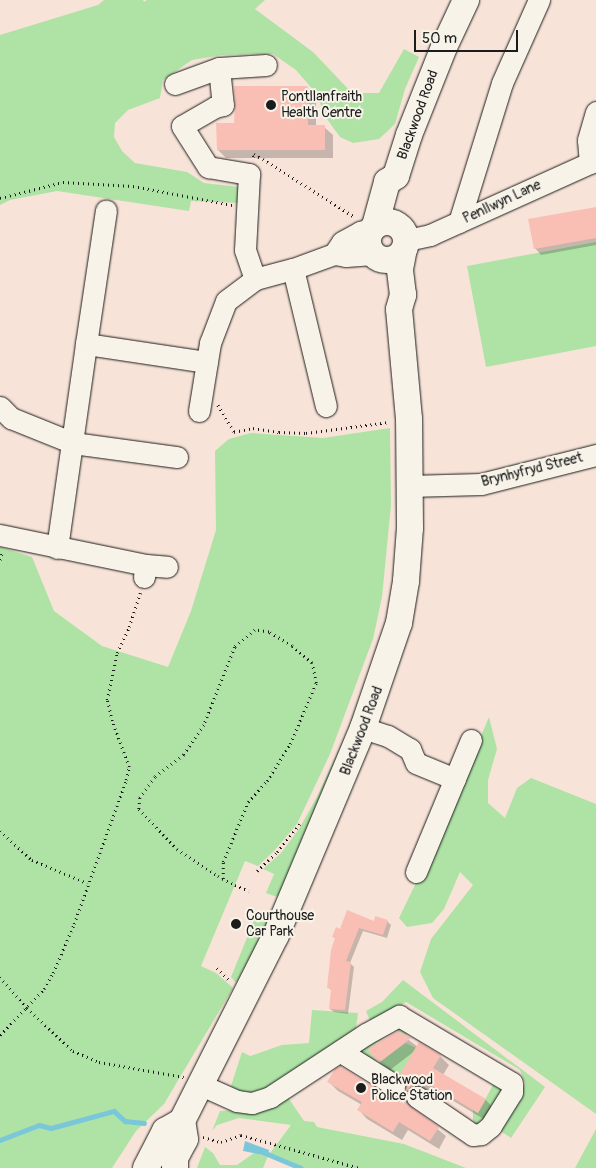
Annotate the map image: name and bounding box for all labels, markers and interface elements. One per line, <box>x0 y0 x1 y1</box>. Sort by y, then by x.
scale bar <box>416 20 520 52</box>
text: 50 m <box>422 29 457 48</box>
street label: Blackwood Road <box>394 68 442 162</box>
place label: Pontllanfraith Health Centre <box>281 89 362 121</box>
marker: Pontllanfraith Health Centre <box>265 99 277 111</box>
street label: Penllwyn Lane <box>460 177 544 227</box>
street label: Brynhyfryd Street <box>480 449 584 491</box>
street label: Blackwood Road <box>337 684 387 778</box>
place label: Courthouse Car Park <box>246 908 314 940</box>
marker: Courthouse Car Park <box>230 918 242 930</box>
place label: Blackwood Police Station <box>371 1072 452 1104</box>
marker: Blackwood Police Station <box>355 1082 367 1094</box>

